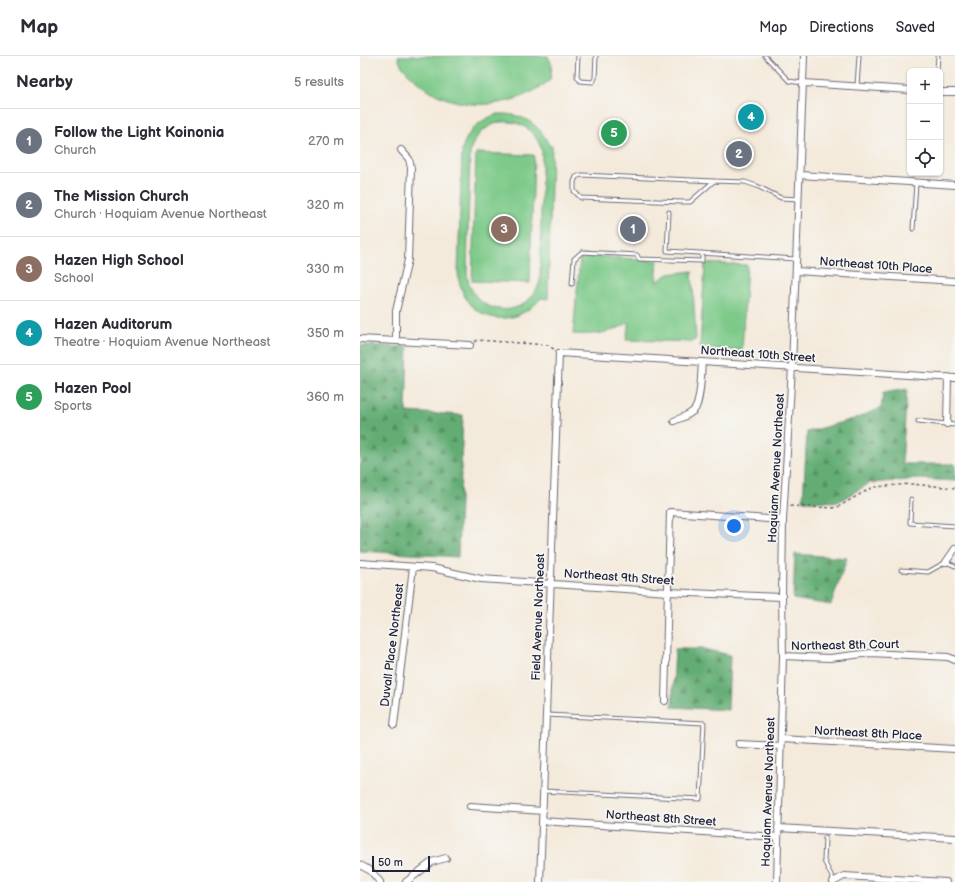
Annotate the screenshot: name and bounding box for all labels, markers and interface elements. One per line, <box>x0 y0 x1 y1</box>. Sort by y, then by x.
text: Map <box>20 16 58 39</box>
text: Map <box>759 19 787 36</box>
text: Directions <box>809 19 874 36</box>
text: Saved <box>896 19 935 36</box>
map controls <box>907 68 943 176</box>
button: + <box>907 68 943 104</box>
text: Nearby <box>16 72 73 92</box>
text: 5 results <box>294 74 344 90</box>
pin: 4 <box>738 102 764 132</box>
button: − <box>907 104 943 140</box>
pin: 5 <box>601 118 627 148</box>
text: Follow the Light Koinonia <box>54 123 224 142</box>
text: 1 <box>26 133 32 149</box>
text: 270 m <box>308 133 344 149</box>
pin: 2 <box>726 139 752 169</box>
button: locate <box>907 140 943 176</box>
text: Church <box>54 142 96 158</box>
text: The Mission Church <box>54 187 189 206</box>
text: 2 <box>25 197 33 213</box>
text: 320 m <box>306 197 344 213</box>
text: Church · Hoquiam Avenue Northeast <box>54 206 267 222</box>
pin: 3 <box>491 214 517 244</box>
pin: 1 <box>620 214 646 244</box>
text: Hazen High School <box>54 251 184 270</box>
street label: Northeast 10th Place <box>819 254 933 277</box>
text: 3 <box>25 261 33 277</box>
text: 330 m <box>306 261 344 277</box>
text: School <box>54 270 94 286</box>
text: Hazen Auditorum <box>54 315 172 334</box>
text: 4 <box>25 325 33 341</box>
text: 350 m <box>307 325 344 341</box>
text: Theatre · Hoquiam Avenue Northeast <box>54 334 271 350</box>
street label: Northeast 10th Street <box>700 343 816 366</box>
text: Hazen Pool <box>54 379 131 398</box>
text: 5 <box>25 389 33 405</box>
text: 360 m <box>306 389 344 405</box>
street label: Hoquiam Avenue Northeast <box>765 393 788 543</box>
text: Sports <box>54 398 92 414</box>
your location <box>724 516 744 536</box>
street label: Field Avenue Northeast <box>529 553 548 681</box>
street label: Northeast 9th Street <box>563 566 675 589</box>
street label: Duvall Place Northeast <box>377 582 408 708</box>
street label: Northeast 8th Court <box>791 637 899 654</box>
street label: Hoquiam Avenue Northeast <box>758 717 779 867</box>
street label: Northeast 8th Place <box>813 723 922 744</box>
street label: Northeast 8th Street <box>605 807 717 830</box>
scale bar <box>372 854 430 873</box>
text: 50 m <box>378 856 403 869</box>

